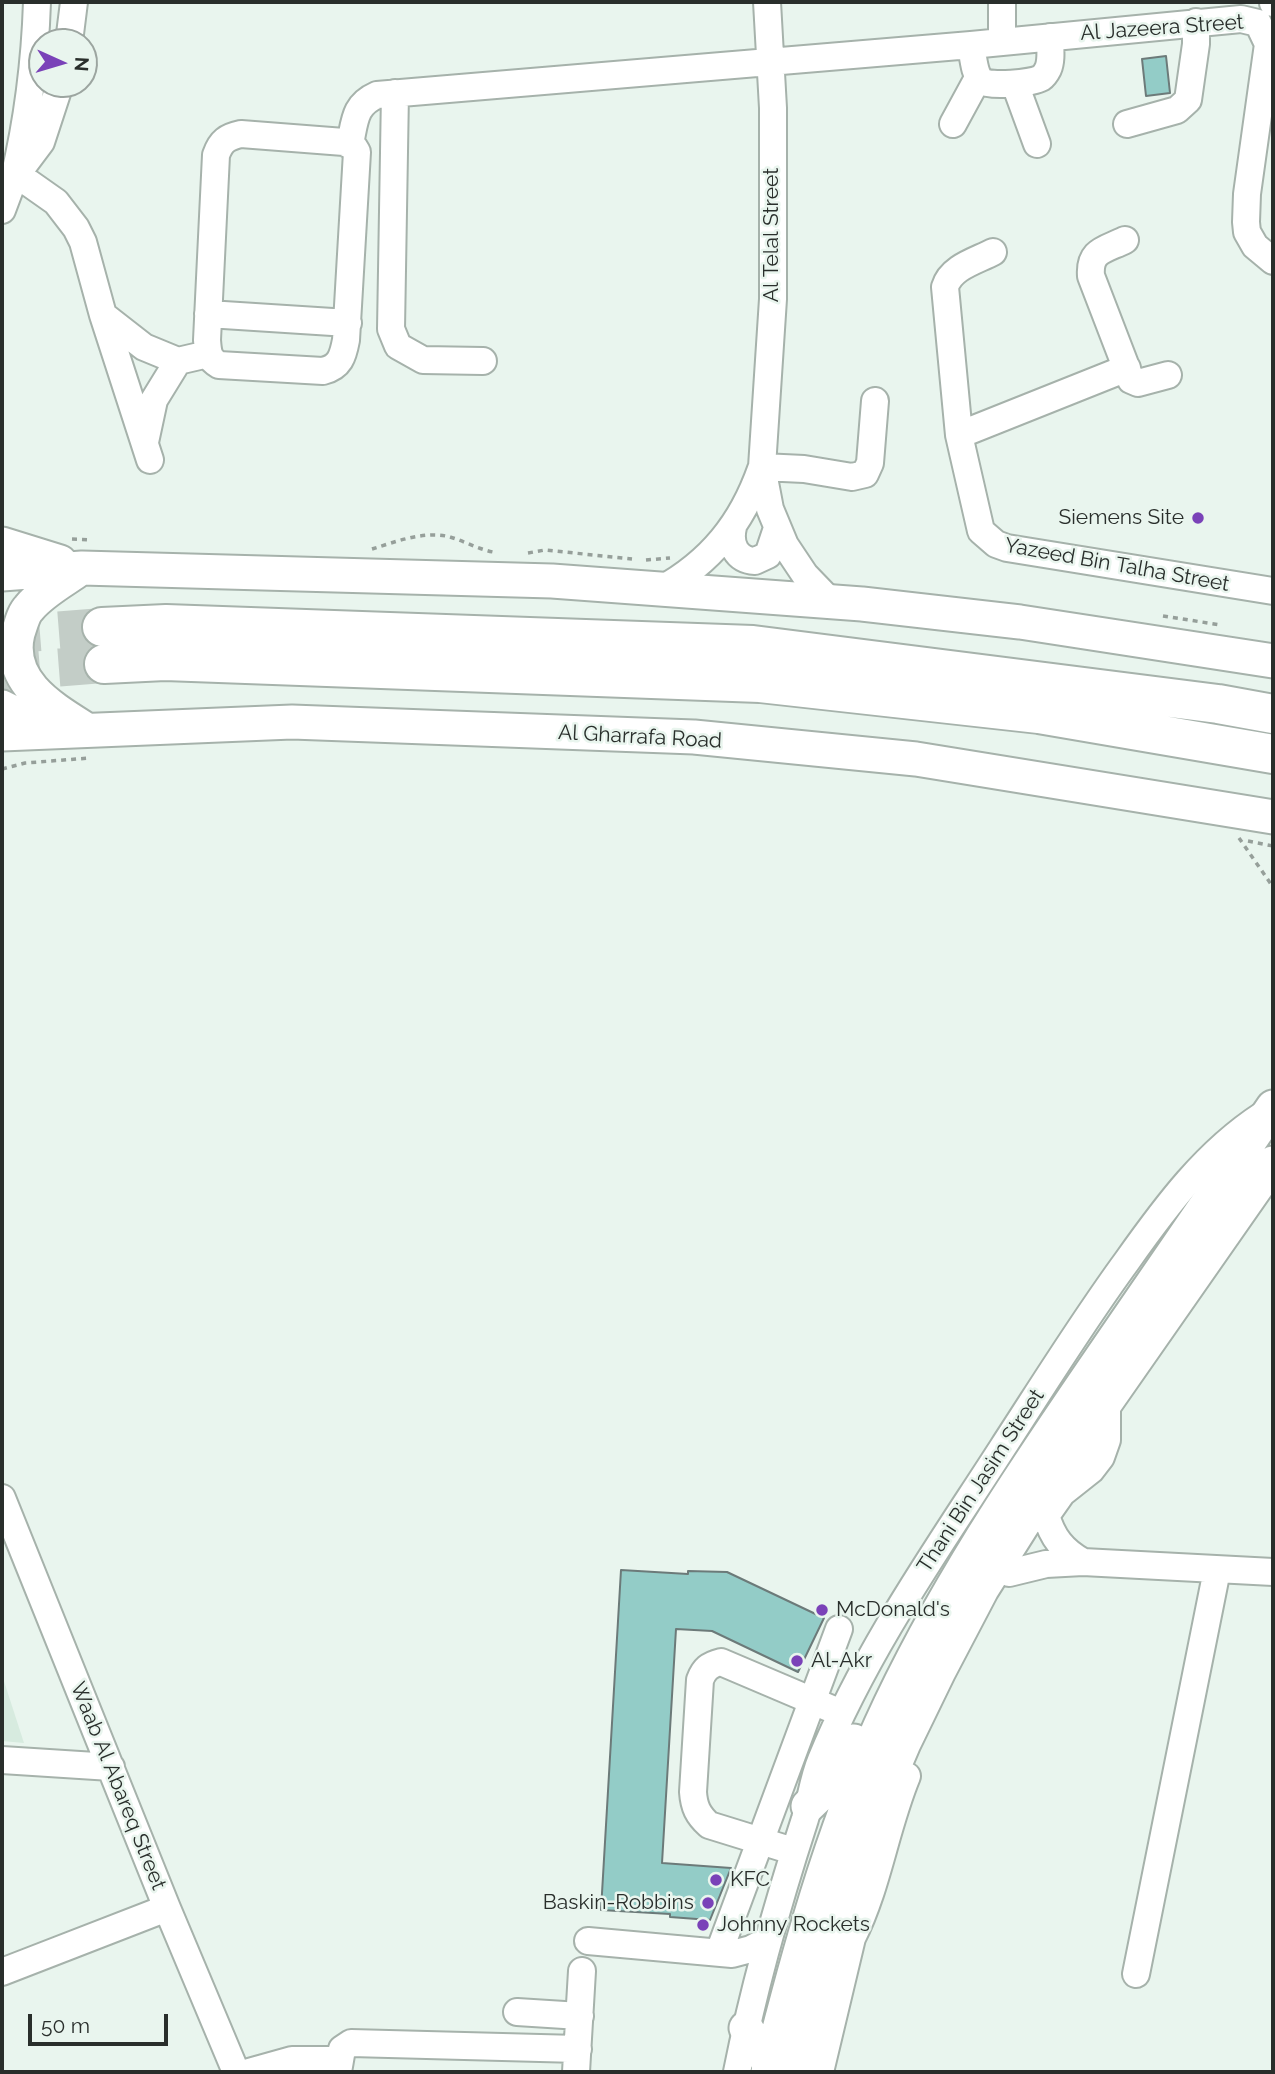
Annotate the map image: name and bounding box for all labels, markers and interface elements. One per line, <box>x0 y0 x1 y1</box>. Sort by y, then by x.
street label: Al Jazeera Street <box>1079 10 1245 46</box>
north arrow <box>28 28 98 98</box>
text: N <box>70 56 93 72</box>
street label: Al Telal Street <box>759 168 785 302</box>
place label: Siemens Site <box>1058 505 1184 531</box>
marker: Siemens Site <box>1190 510 1206 526</box>
street label: Yazeed Bin Talha Street <box>1003 533 1231 597</box>
street label: Al Gharrafa Road <box>557 720 723 754</box>
street label: Thani Bin Jasim Street <box>912 1384 1050 1578</box>
place label: McDonald's <box>836 1597 950 1623</box>
marker: McDonald's <box>814 1602 830 1618</box>
place label: Al-Akr <box>811 1648 872 1674</box>
marker: Al-Akr <box>789 1653 805 1669</box>
street label: Waab Al Abareq Street <box>65 1678 171 1894</box>
place label: KFC <box>730 1867 770 1893</box>
marker: KFC <box>708 1872 724 1888</box>
place label: Baskin-Robbins <box>543 1890 694 1916</box>
marker: Baskin-Robbins <box>700 1895 716 1911</box>
place label: Johnny Rockets <box>717 1912 870 1938</box>
marker: Johnny Rockets <box>695 1917 711 1933</box>
scale bar <box>32 2000 172 2044</box>
text: 50 m <box>41 2013 90 2038</box>

